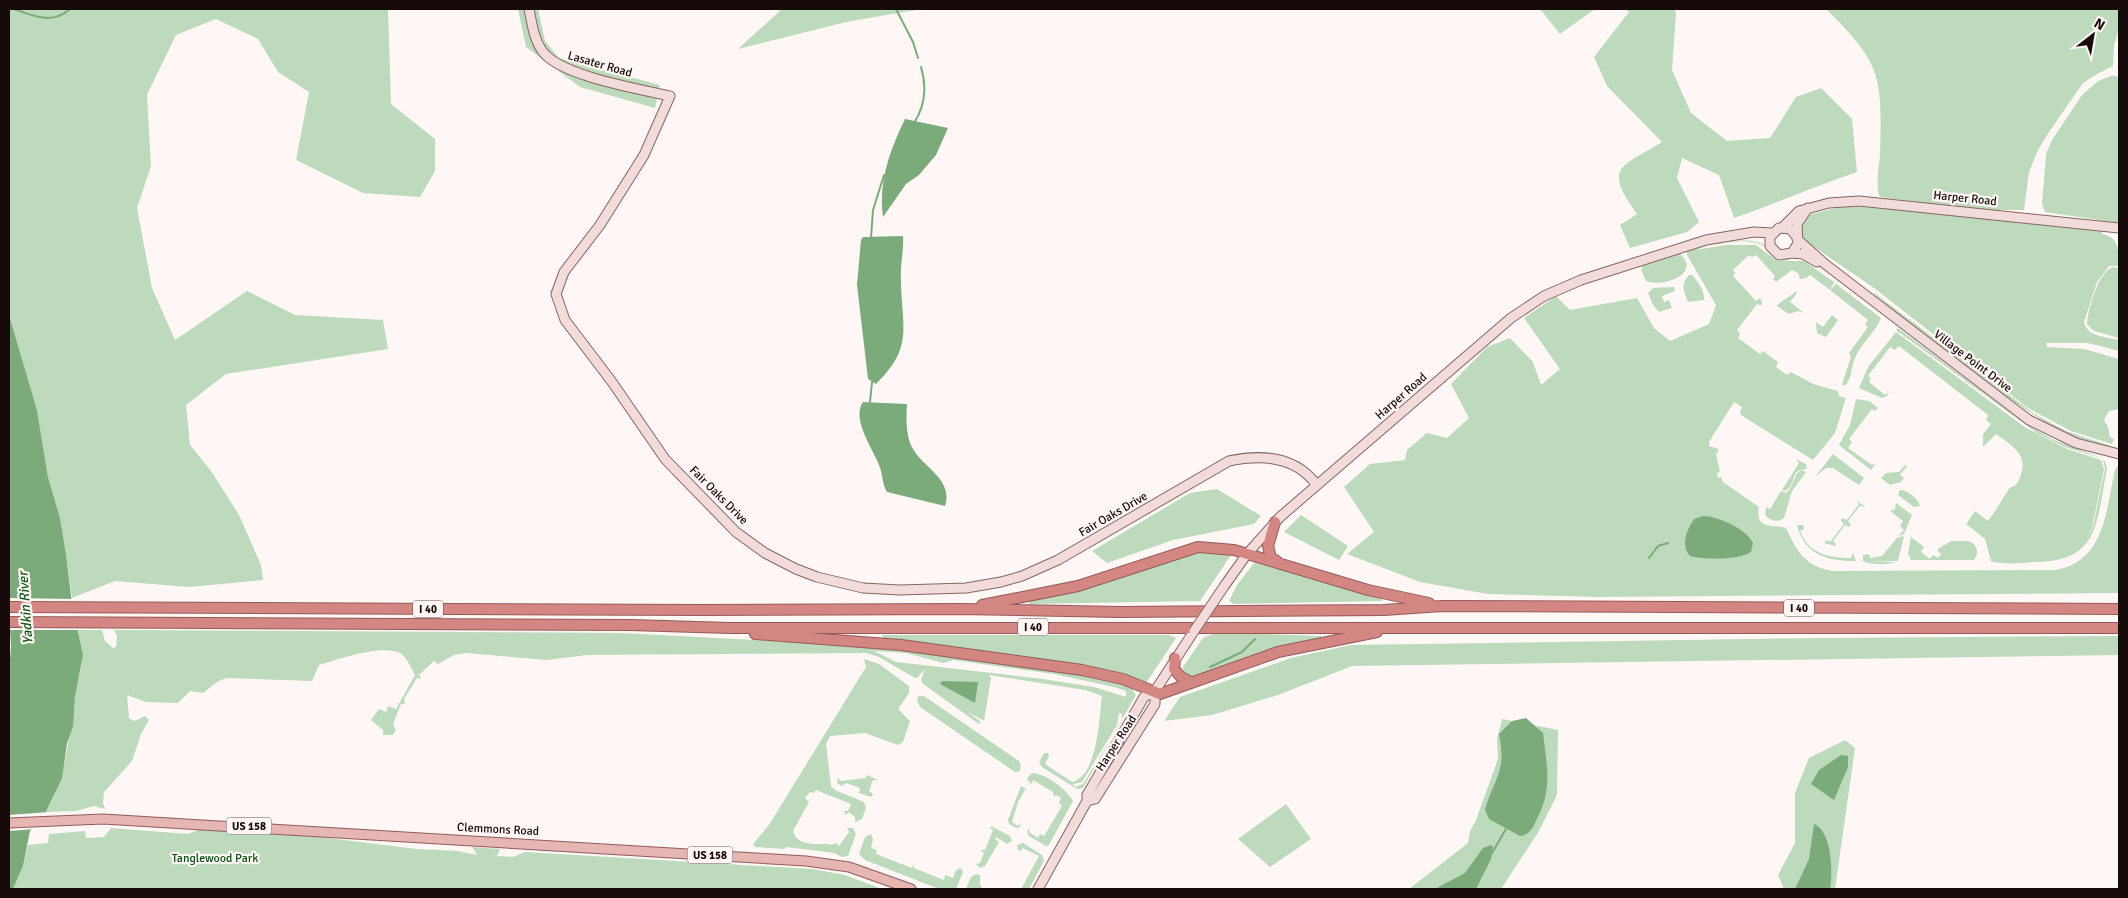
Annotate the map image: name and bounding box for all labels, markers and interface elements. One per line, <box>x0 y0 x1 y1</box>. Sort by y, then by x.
north arrow <box>2068 10 2118 60</box>
text: N <box>2091 14 2108 34</box>
street label: Lasater Road <box>566 48 634 81</box>
street label: Harper Road <box>1932 188 1997 209</box>
street label: Village Point Drive <box>1931 327 2015 396</box>
street label: Harper Road <box>1372 370 1430 423</box>
street label: Fair Oaks Drive <box>686 463 751 528</box>
street label: Fair Oaks Drive <box>1076 489 1150 540</box>
water label: Yadkin River <box>14 569 37 645</box>
road number: I 40 <box>413 600 443 618</box>
road number: I 40 <box>1784 600 1814 616</box>
road number: I 40 <box>1018 618 1048 636</box>
street label: Harper Road <box>1093 712 1140 774</box>
road number: US 158 <box>226 818 272 834</box>
street label: Clemmons Road <box>457 820 539 839</box>
road number: US 158 <box>688 846 732 864</box>
park label: Tanglewood Park <box>172 851 258 866</box>

